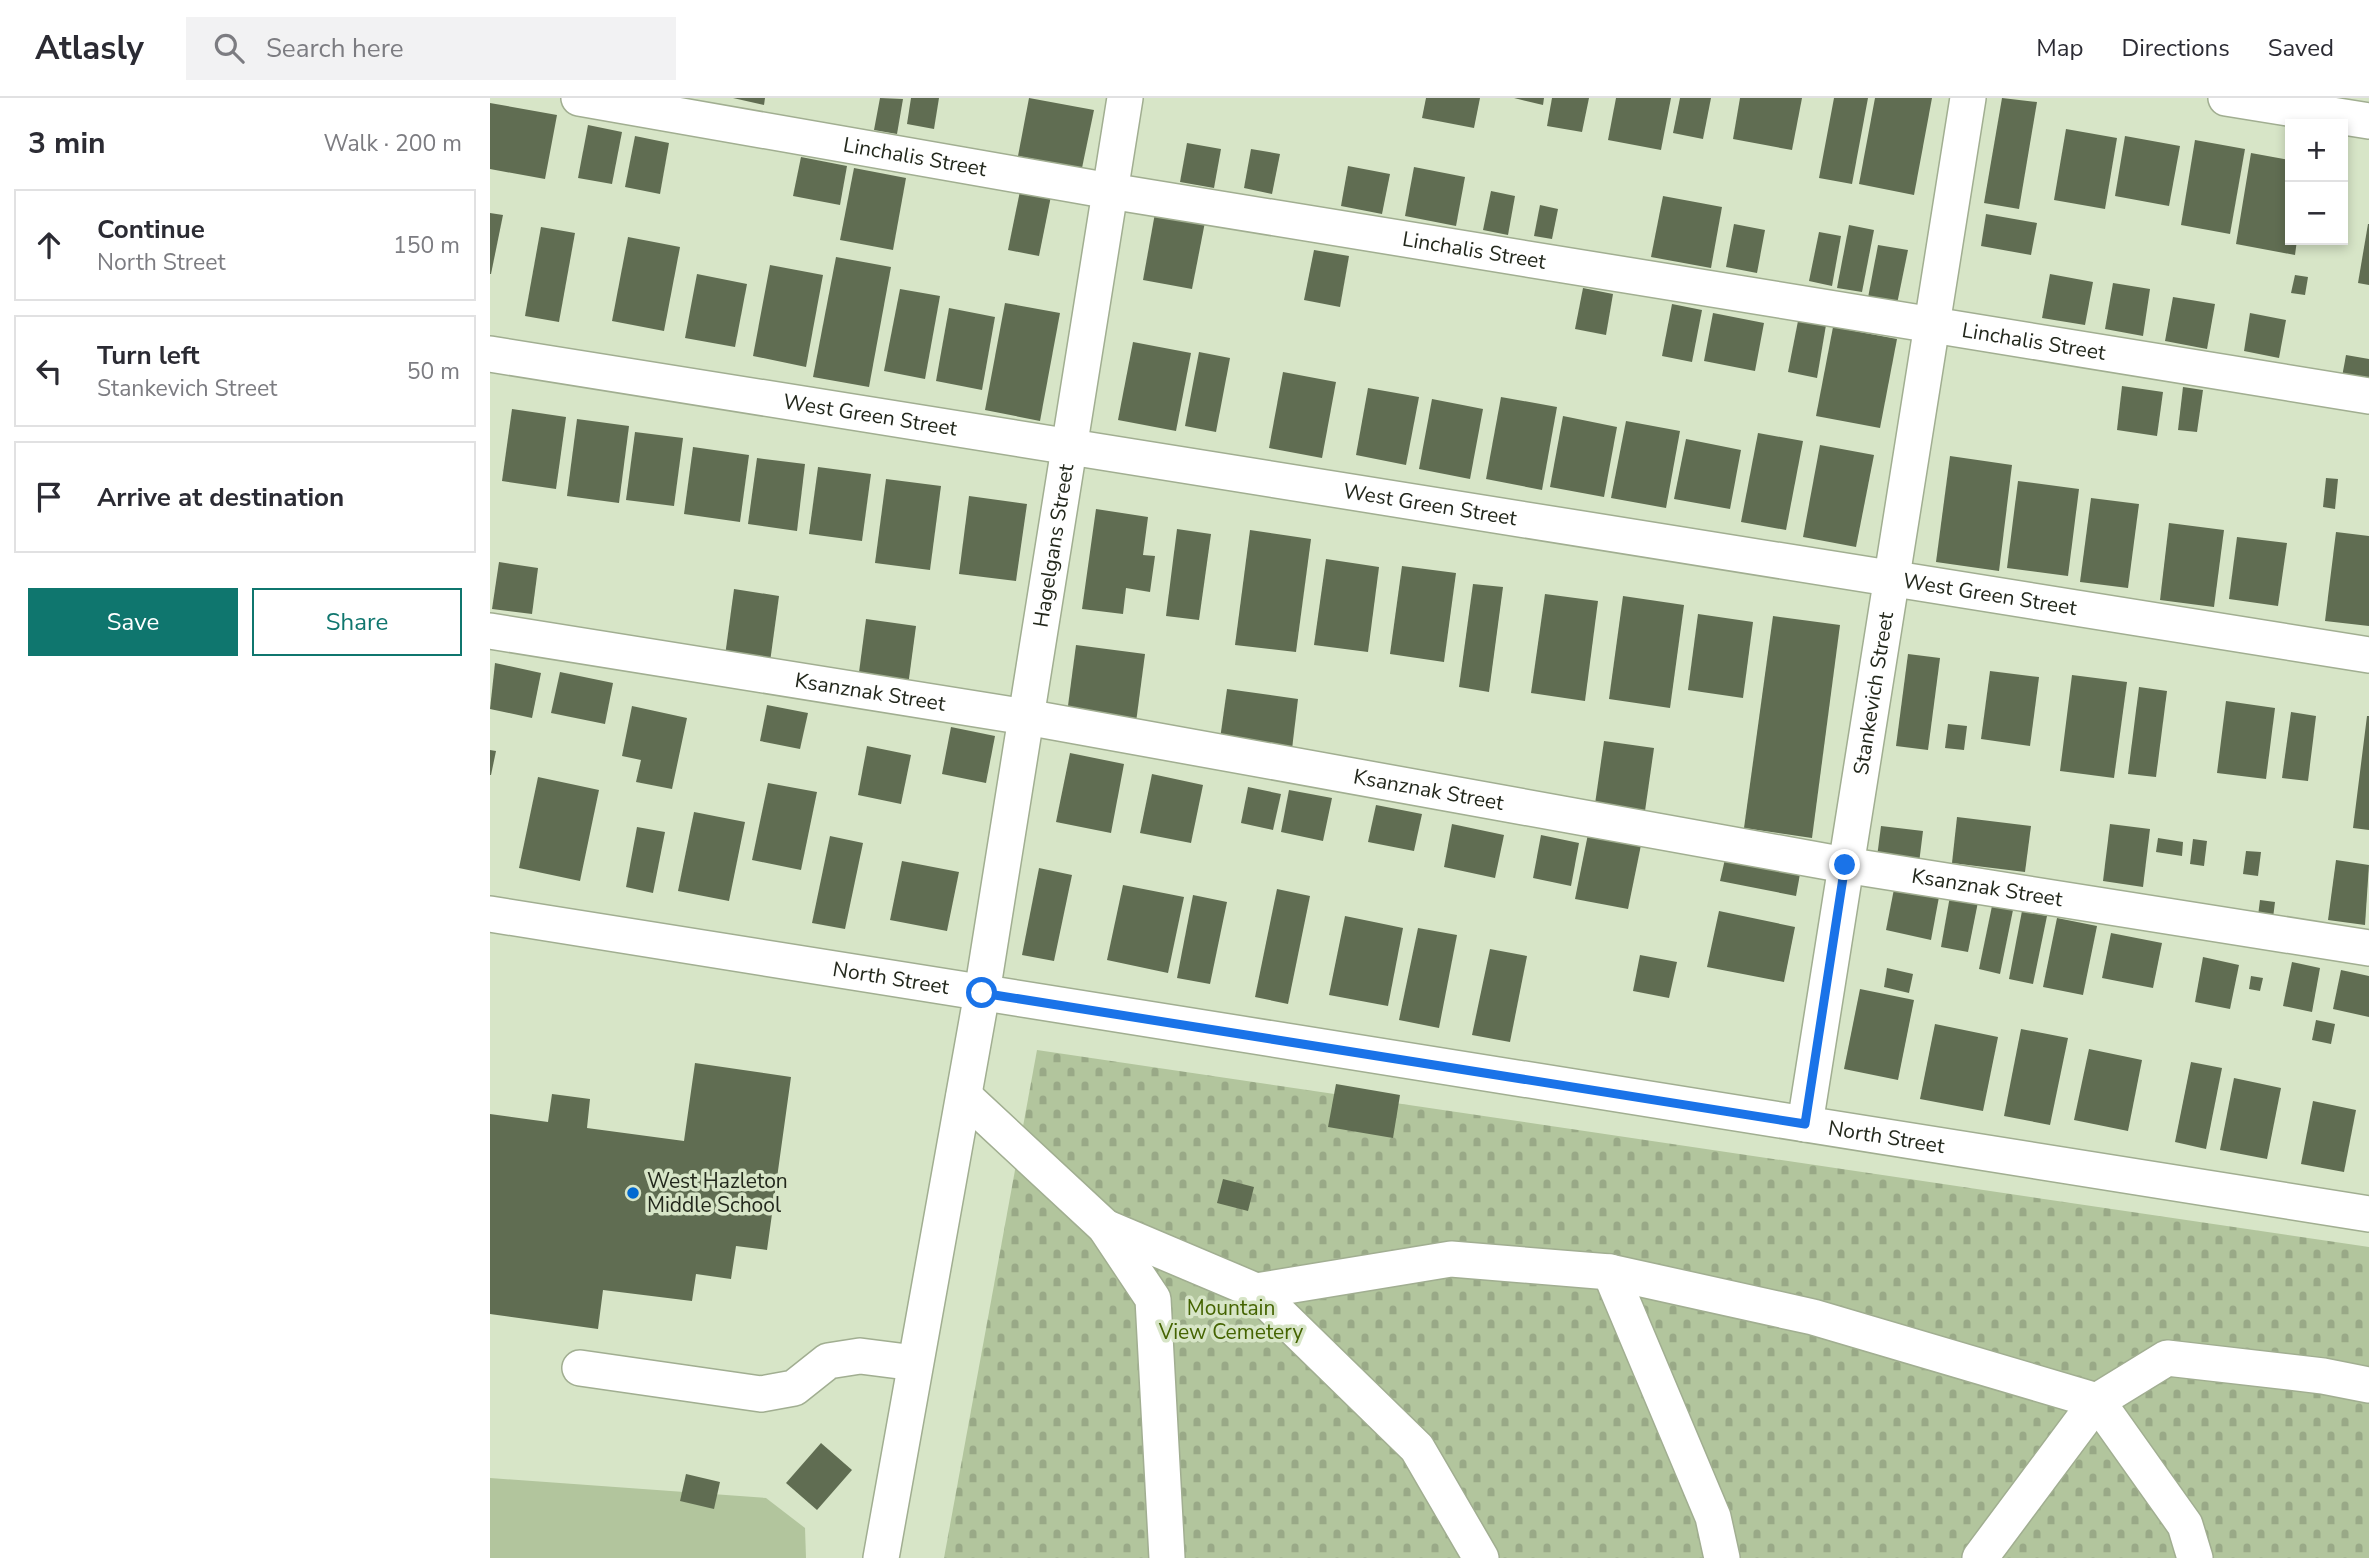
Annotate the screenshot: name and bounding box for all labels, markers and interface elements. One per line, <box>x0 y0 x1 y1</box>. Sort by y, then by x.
search box <box>186 17 676 80</box>
text: Atlasly <box>35 26 144 71</box>
icon: search <box>210 29 248 67</box>
text: Search here <box>266 31 404 66</box>
text: Map <box>2036 32 2083 64</box>
text: Directions <box>2121 32 2230 64</box>
text: Saved <box>2268 32 2334 64</box>
map controls <box>2285 119 2348 245</box>
button: + <box>2285 119 2348 182</box>
text: 3 min <box>28 123 106 164</box>
text: Walk · 200 m <box>323 128 462 159</box>
street label: Linchalis Street <box>841 131 989 183</box>
button: − <box>2285 182 2348 245</box>
text: Continue <box>97 212 205 247</box>
street label: Linchalis Street <box>1400 225 1549 276</box>
icon: ahead <box>30 226 68 264</box>
text: 150 m <box>393 230 460 261</box>
text: North Street <box>97 247 225 278</box>
street label: Linchalis Street <box>1960 316 2108 367</box>
text: Turn left <box>97 338 200 373</box>
icon: left <box>30 352 68 390</box>
text: 50 m <box>407 356 460 387</box>
text: Stankevich Street <box>97 373 277 404</box>
street label: West Green Street <box>781 387 960 443</box>
street label: Hagelgans Street <box>1027 461 1080 629</box>
street label: West Green Street <box>1341 477 1520 532</box>
icon: arrive <box>30 478 68 516</box>
text: Arrive at destination <box>97 480 344 515</box>
street label: West Green Street <box>1901 567 2079 622</box>
button: Save <box>28 588 238 656</box>
button: Share <box>252 588 462 656</box>
street label: Stankevich Street <box>1847 609 1900 777</box>
street label: Ksanznak Street <box>793 666 948 718</box>
street label: Ksanznak Street <box>1351 762 1507 817</box>
route end <box>1829 849 1860 880</box>
street label: Ksanznak Street <box>1910 862 2065 913</box>
street label: North Street <box>831 955 952 1001</box>
route start <box>966 977 997 1008</box>
street label: North Street <box>1826 1114 1947 1160</box>
place label: West Hazleton Middle School <box>647 1167 788 1219</box>
marker: West Hazleton Middle School <box>625 1185 641 1201</box>
park label: Mountain View Cemetery <box>1158 1294 1303 1346</box>

